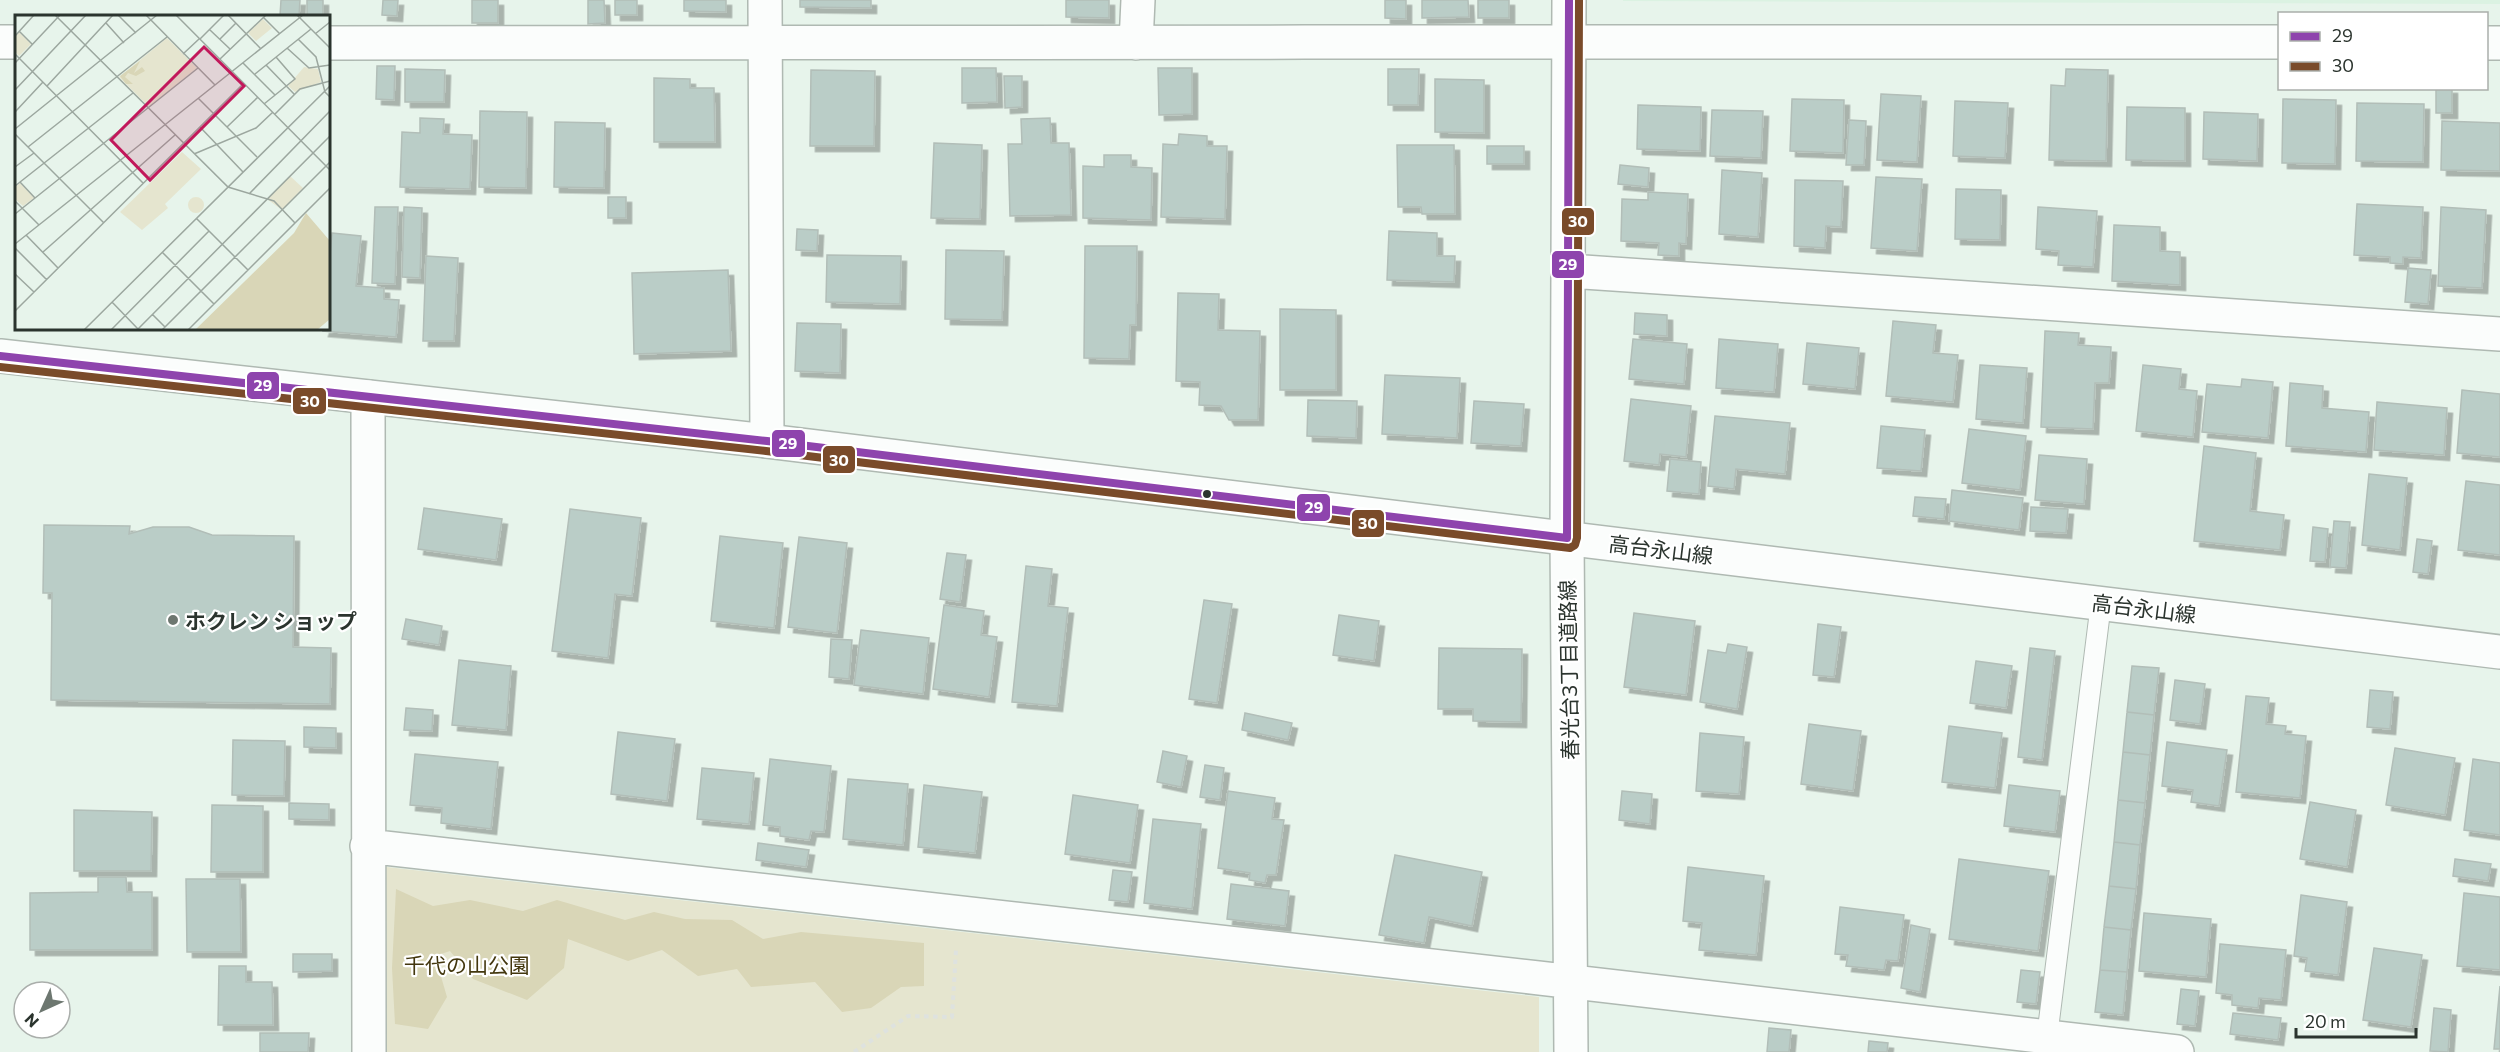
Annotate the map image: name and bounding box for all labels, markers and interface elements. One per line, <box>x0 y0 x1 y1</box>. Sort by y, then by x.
legend <box>2278 12 2488 90</box>
inset map <box>15 15 330 330</box>
text: 29 <box>2332 24 2353 46</box>
text: 30 <box>2332 54 2354 76</box>
line badge: 30 <box>1561 207 1595 236</box>
text: 30 <box>1568 211 1588 230</box>
line badge: 29 <box>1551 250 1585 279</box>
text: 29 <box>1559 254 1578 273</box>
line badge: 29 <box>246 371 280 400</box>
text: 29 <box>254 375 273 394</box>
line badge: 30 <box>292 387 327 415</box>
text: 30 <box>300 391 320 410</box>
line badge: 29 <box>771 429 806 458</box>
text: 29 <box>779 433 798 452</box>
line badge: 30 <box>822 445 856 474</box>
text: 30 <box>829 450 849 469</box>
unlabelled marker <box>1201 488 1213 500</box>
line badge: 29 <box>1296 493 1331 522</box>
text: 29 <box>1305 497 1324 516</box>
line badge: 30 <box>1351 509 1385 538</box>
text: 30 <box>1358 513 1378 532</box>
street label: 高台永山線 <box>1607 530 1715 568</box>
street label: 春光台3丁目道路線 <box>1554 580 1582 760</box>
street label: 高台永山線 <box>2090 589 2198 627</box>
place label: ホクレン ショップ <box>185 608 357 633</box>
marker: ホクレン ショップ <box>166 613 180 627</box>
park label: 千代の山公園 <box>404 952 530 977</box>
north arrow <box>12 980 72 1040</box>
scale bar <box>2296 1001 2416 1039</box>
text: N <box>20 1010 42 1032</box>
text: 20 m <box>2305 1010 2346 1032</box>

